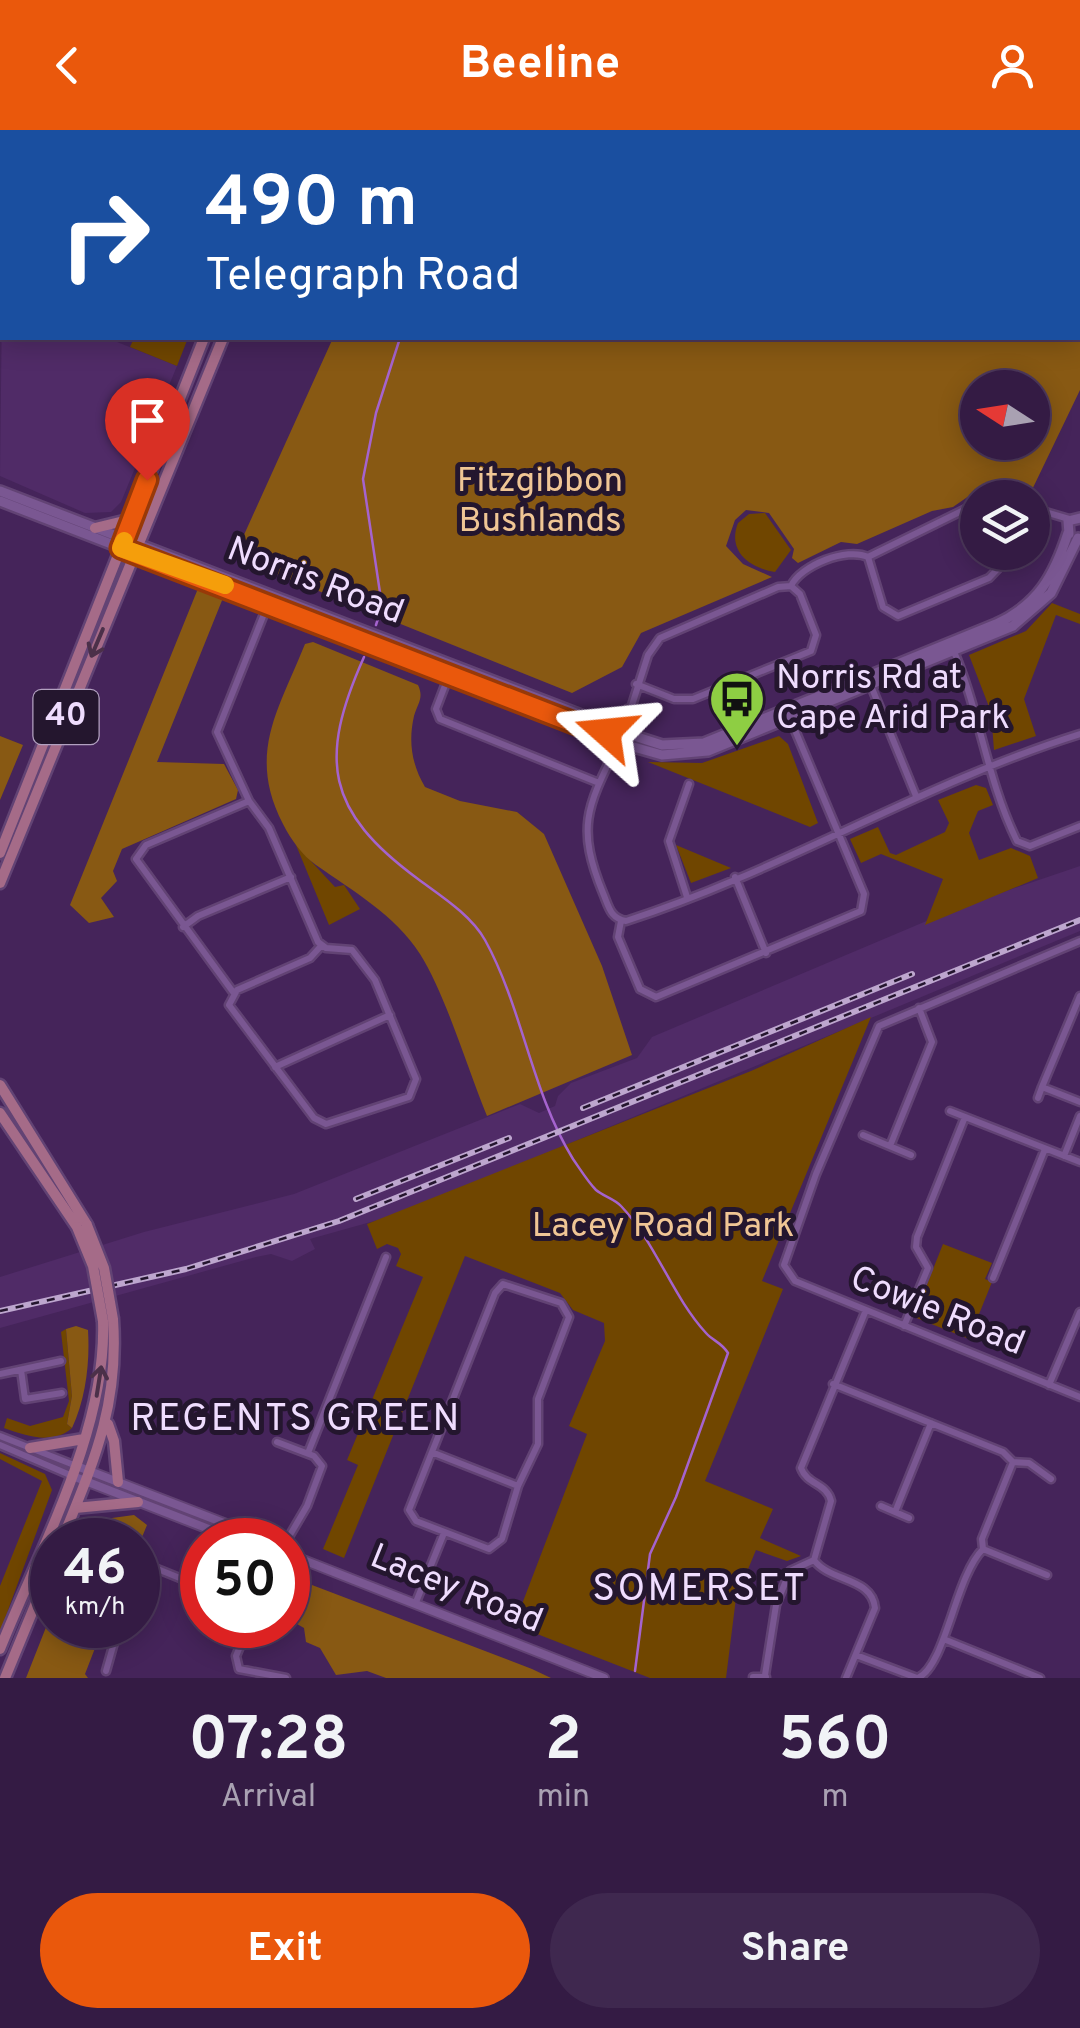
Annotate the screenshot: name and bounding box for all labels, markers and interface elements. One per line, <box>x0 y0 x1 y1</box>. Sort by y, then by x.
text: Beeline <box>460 37 620 94</box>
icon: back <box>40 38 95 93</box>
icon: person <box>985 38 1040 93</box>
text: 490 m <box>205 162 418 251</box>
icon: right <box>40 170 170 300</box>
text: Telegraph Road <box>205 249 520 306</box>
north arrow <box>960 370 1050 460</box>
map controls <box>960 370 1050 570</box>
pin <box>105 378 190 481</box>
icon: arrive <box>120 393 175 448</box>
park label: Fitzgibbon Bushlands <box>457 460 623 544</box>
button: layers <box>960 480 1050 570</box>
street label: Norris Road <box>220 528 410 636</box>
one-way arrow <box>87 627 105 658</box>
place label: Norris Rd at Cape Arid Park <box>776 657 1010 741</box>
bus stop icon: Norris Rd at Cape Arid Park <box>707 669 767 748</box>
position arrow <box>554 680 658 784</box>
road number: 40 <box>34 690 98 744</box>
park label: Lacey Road Park <box>532 1205 794 1249</box>
street label: Cowie Road <box>843 1257 1031 1367</box>
one-way arrow <box>91 1365 109 1398</box>
district label: REGENTS GREEN <box>130 1396 462 1445</box>
speed limit sign: 50 <box>180 1518 310 1648</box>
street label: Lacey Road <box>363 1535 549 1645</box>
text: 46 <box>64 1539 126 1602</box>
district label: SOMERSET <box>592 1566 808 1615</box>
text: km/h <box>65 1592 125 1624</box>
text: 07:28 <box>189 1705 348 1781</box>
text: 2 <box>545 1705 582 1781</box>
text: 560 <box>778 1705 891 1781</box>
text: Arrival <box>221 1778 316 1818</box>
text: min <box>537 1778 590 1818</box>
text: m <box>821 1778 849 1818</box>
button: Exit <box>40 1893 530 2008</box>
button: Share <box>550 1893 1040 2008</box>

